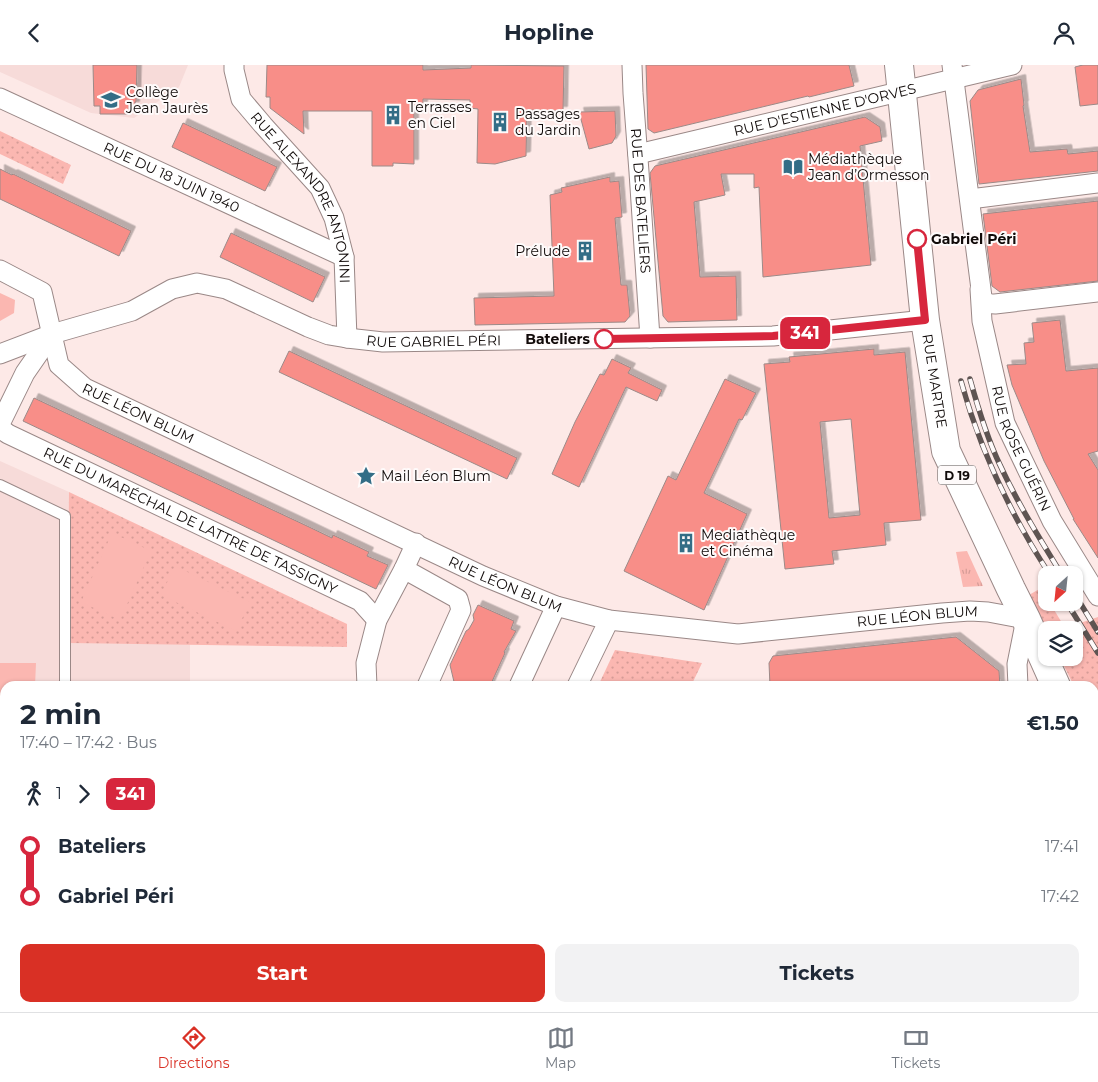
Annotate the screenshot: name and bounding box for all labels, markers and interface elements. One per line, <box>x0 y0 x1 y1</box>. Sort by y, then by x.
icon: back <box>20 19 48 47</box>
text: Hopline <box>504 19 594 46</box>
icon: person <box>1050 19 1078 47</box>
street label: RUE D'ESTIENNE D'ORVES <box>732 79 918 140</box>
place label: Collège Jean Jaurès <box>125 83 208 117</box>
school or university icon: Collège Jean Jaurès <box>100 89 122 111</box>
place label: Terrasses en Ciel <box>408 98 472 132</box>
building icon: Terrasses en Ciel <box>382 104 404 126</box>
place label: Passages du Jardin <box>515 105 581 139</box>
street label: RUE ALEXANDRE ANTONINI <box>247 108 354 284</box>
building icon: Passages du Jardin <box>489 111 511 133</box>
street label: RUE DES BATELIERS <box>627 127 655 274</box>
street label: RUE DU 18 JUIN 1940 <box>101 138 242 216</box>
place label: Médiathèque Jean d’Ormesson <box>807 150 930 184</box>
library icon: Médiathèque Jean d’Ormesson <box>782 156 804 178</box>
marker: Gabriel Péri <box>907 229 927 249</box>
place label: Gabriel Péri <box>931 230 1016 248</box>
building icon: Prélude <box>574 240 596 262</box>
place label: Prélude <box>515 242 570 260</box>
line badge: 341 <box>776 317 834 349</box>
text: 341 <box>790 322 820 344</box>
marker: Bateliers <box>594 329 614 349</box>
place label: Bateliers <box>525 330 591 348</box>
street label: RUE GABRIEL PÉRI <box>365 331 501 351</box>
street label: RUE MARTRE <box>918 332 951 429</box>
street label: RUE LÉON BLUM <box>79 379 197 447</box>
street label: RUE ROSE GUÉRIN <box>988 384 1055 514</box>
street label: RUE DU MARÉCHAL DE LATTRE DE TASSIGNY <box>41 443 340 598</box>
place icon: Mail Léon Blum <box>355 465 377 487</box>
road number: D 19 <box>938 465 976 485</box>
place label: Mail Léon Blum <box>381 467 491 485</box>
place label: Mediathèque et Cinéma <box>701 526 795 560</box>
building icon: Mediathèque et Cinéma <box>675 532 697 554</box>
street label: RUE LÉON BLUM <box>446 552 565 616</box>
north arrow <box>1038 566 1082 611</box>
map controls <box>1038 566 1083 666</box>
street label: RUE LÉON BLUM <box>856 602 978 631</box>
button: layers <box>1038 621 1083 666</box>
text: 2 min <box>20 697 102 731</box>
text: €1.50 <box>1027 712 1079 735</box>
text: 17:40 – 17:42 · Bus <box>20 733 157 752</box>
icon: walk <box>20 780 48 808</box>
icon: forward <box>70 780 98 808</box>
text: 341 <box>116 783 145 805</box>
text: 1 <box>56 784 62 803</box>
text: Bateliers <box>58 835 146 858</box>
text: 17:41 <box>1045 837 1079 856</box>
text: Gabriel Péri <box>58 885 174 908</box>
text: 17:42 <box>1041 887 1079 906</box>
button: Start <box>20 944 545 1002</box>
button: Tickets <box>555 944 1079 1002</box>
tab: Directions <box>158 1024 229 1072</box>
tab: Map <box>545 1024 576 1072</box>
tab: Tickets <box>892 1024 940 1072</box>

